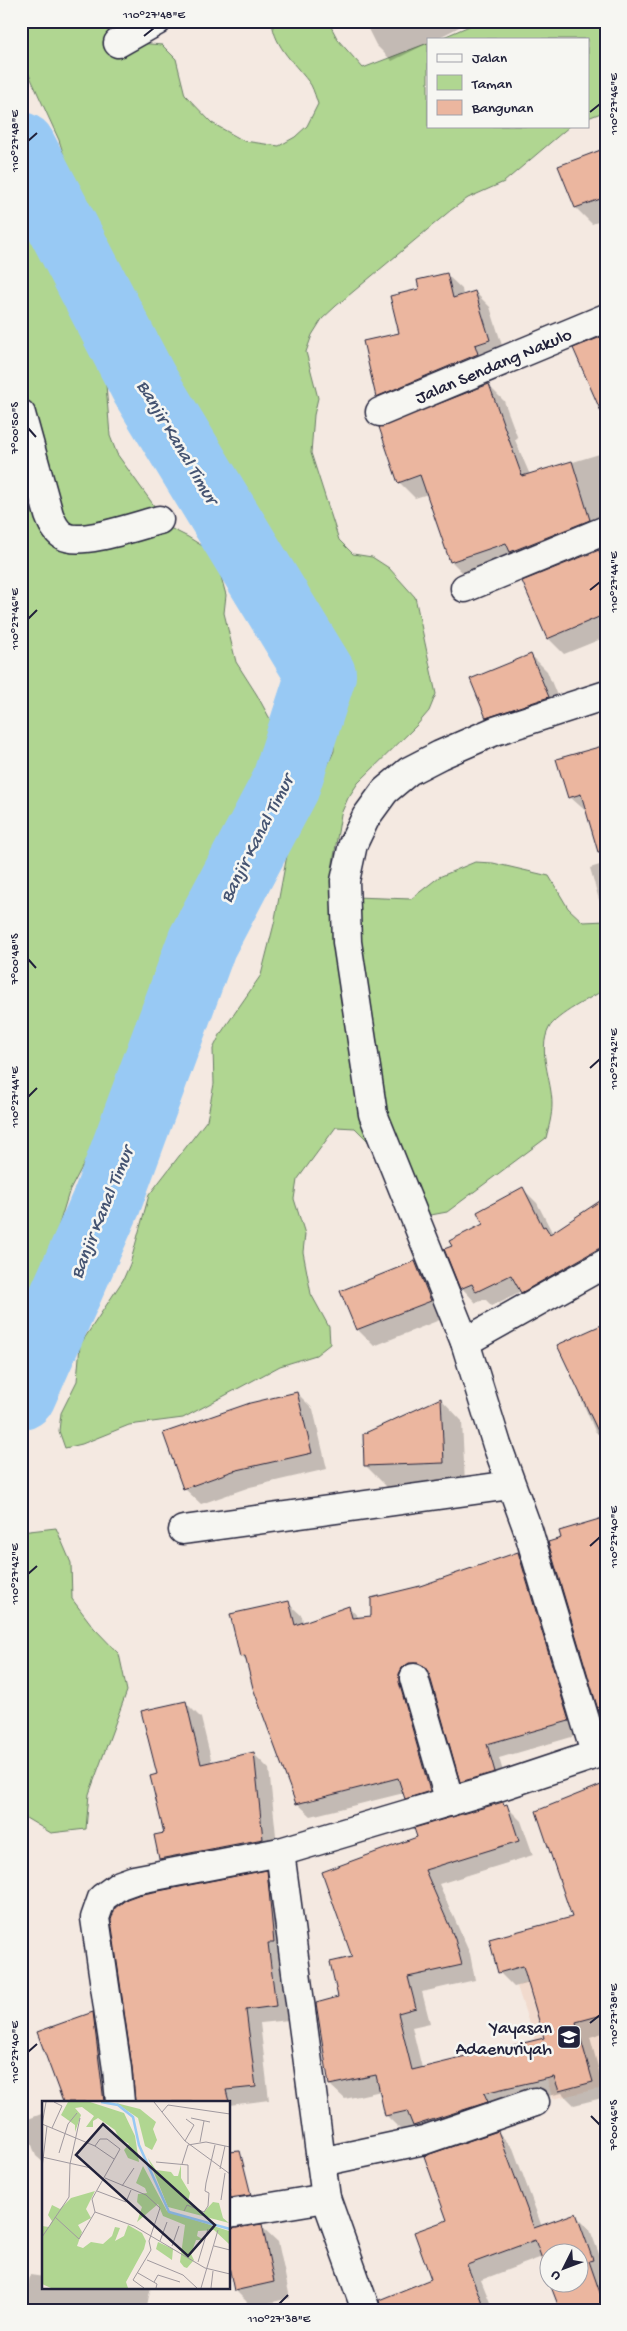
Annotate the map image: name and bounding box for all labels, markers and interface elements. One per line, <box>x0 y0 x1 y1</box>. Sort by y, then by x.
text: 110°27'48"E <box>122 9 185 23</box>
legend <box>427 38 590 128</box>
text: Jalan <box>472 50 507 68</box>
text: 110°27'46"E <box>608 73 622 136</box>
text: Taman <box>471 76 512 94</box>
text: Bangunan <box>471 100 533 118</box>
text: 110°27'48"E <box>9 110 23 173</box>
street label: Jalan Sendang Nakulo <box>413 325 575 410</box>
water label: Banjir Kanal Timur <box>130 377 224 512</box>
text: 7°00'50"S <box>9 402 23 455</box>
text: 110°27'44"E <box>608 551 622 613</box>
text: 110°27'46"E <box>9 588 23 651</box>
water label: Banjir Kanal Timur <box>216 768 302 907</box>
text: 7°00'48"S <box>9 933 23 986</box>
text: 110°27'42"E <box>608 1028 622 1091</box>
text: 110°27'44"E <box>9 1066 23 1128</box>
water label: Banjir Kanal Timur <box>66 1140 142 1283</box>
text: 110°27'40"E <box>608 1505 622 1569</box>
text: 110°27'42"E <box>9 1543 23 1606</box>
text: 110°27'38"E <box>608 1983 622 2047</box>
place label: Yayasan Adaenuriyah <box>456 2019 552 2061</box>
text: 110°27'40"E <box>9 2020 23 2084</box>
school or university icon: Yayasan Adaenuriyah <box>556 2024 582 2050</box>
text: 7°00'46"S <box>608 2099 622 2151</box>
inset map <box>42 2101 230 2288</box>
north arrow <box>540 2244 590 2294</box>
text: U <box>547 2266 565 2284</box>
text: 110°27'38"E <box>247 2313 311 2327</box>

